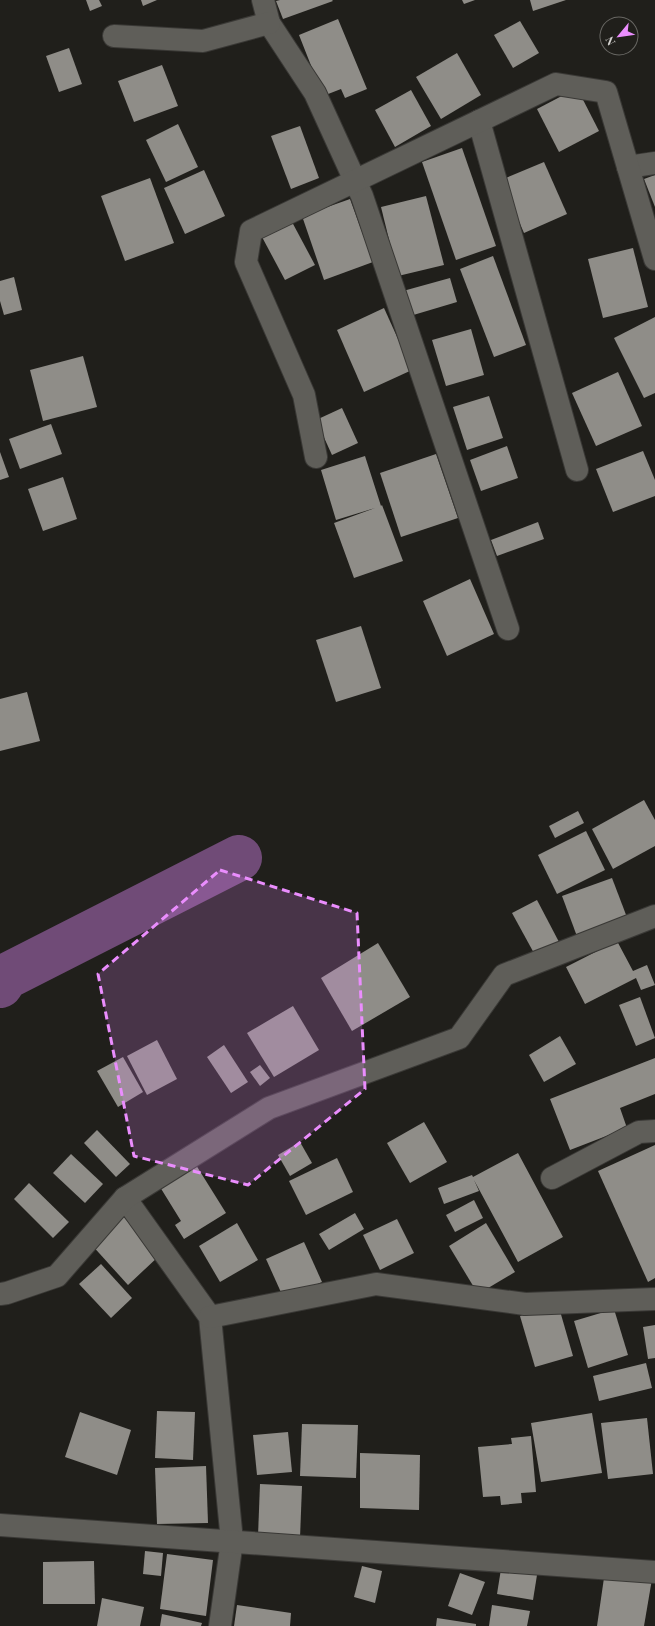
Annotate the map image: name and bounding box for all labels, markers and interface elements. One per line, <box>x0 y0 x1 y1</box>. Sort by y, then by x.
north arrow <box>599 16 639 56</box>
text: N <box>601 34 618 48</box>

